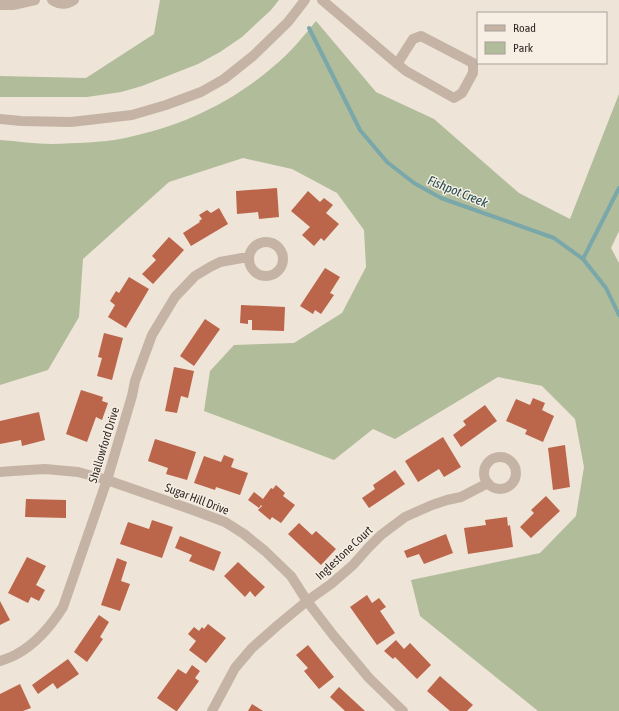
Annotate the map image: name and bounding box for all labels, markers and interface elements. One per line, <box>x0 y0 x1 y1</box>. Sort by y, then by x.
legend <box>477 12 607 64</box>
text: Road <box>513 21 536 35</box>
text: Park <box>513 41 534 55</box>
water label: Fishpot Creek <box>426 173 490 210</box>
street label: Shallowford Drive <box>86 405 122 485</box>
street label: Sugar Hill Drive <box>163 480 231 518</box>
street label: Inglestone Court <box>313 523 376 583</box>

